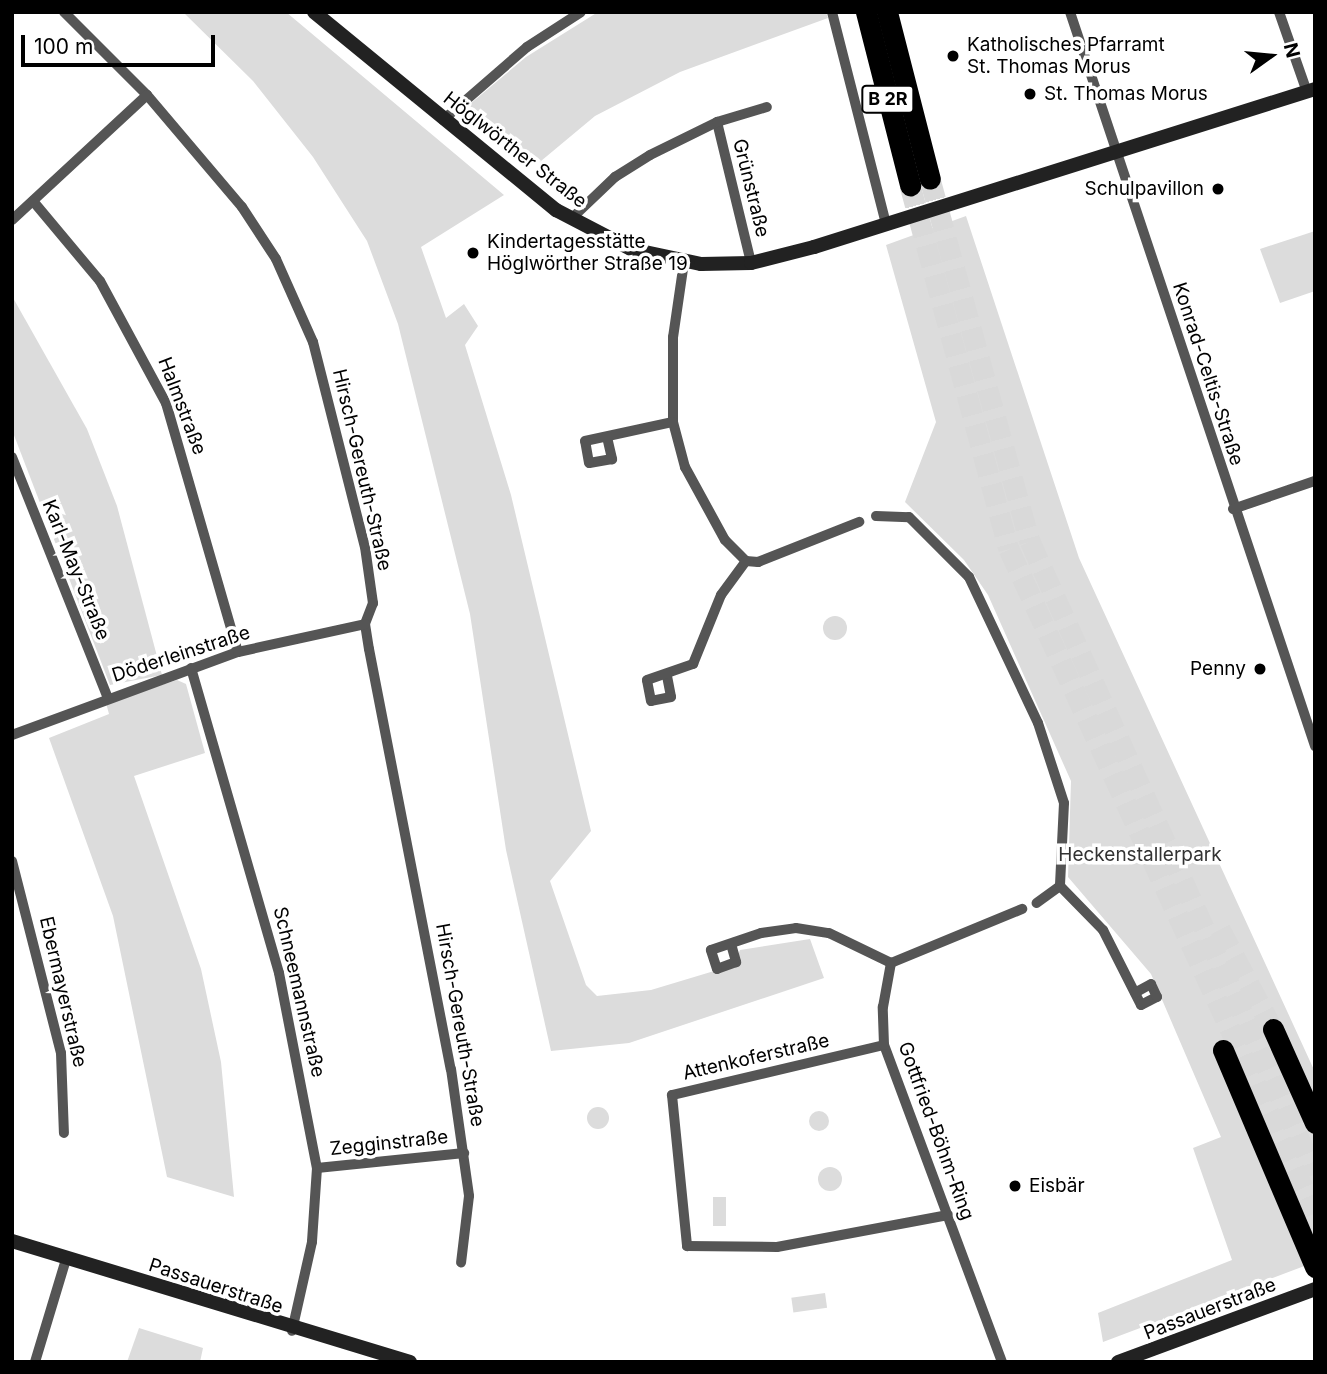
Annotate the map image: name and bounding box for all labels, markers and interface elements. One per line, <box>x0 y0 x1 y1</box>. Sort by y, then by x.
scale bar <box>24 21 219 65</box>
north arrow <box>1236 21 1306 91</box>
text: 100 m <box>34 34 93 59</box>
place label: Katholisches Pfarramt St. Thomas Morus <box>967 34 1165 78</box>
text: N <box>1279 40 1305 60</box>
marker: Katholisches Pfarramt St. Thomas Morus <box>945 48 961 64</box>
place label: St. Thomas Morus <box>1044 83 1208 105</box>
road number: B 2R <box>860 84 916 114</box>
marker: St. Thomas Morus <box>1022 86 1038 102</box>
street label: Höglwörther Straße <box>439 87 591 213</box>
street label: Grünstraße <box>728 136 774 240</box>
place label: Schulpavillon <box>1085 178 1204 200</box>
marker: Schulpavillon <box>1210 181 1226 197</box>
place label: Kindertagesstätte Höglwörther Straße 19 <box>487 231 688 275</box>
marker: Kindertagesstätte Höglwörther Straße 19 <box>465 245 481 261</box>
street label: Konrad-Celtis-Straße <box>1168 280 1248 468</box>
street label: Halmstraße <box>153 354 211 458</box>
street label: Hirsch-Gereuth-Straße <box>328 367 396 573</box>
street label: Karl-May-Straße <box>37 496 115 644</box>
street label: Döderleinstraße <box>109 621 253 687</box>
place label: Penny <box>1190 658 1246 680</box>
marker: Penny <box>1252 661 1268 677</box>
park label: Heckenstallerpark <box>1058 844 1222 866</box>
street label: Schneemannstraße <box>268 905 330 1079</box>
street label: Ebermayerstraße <box>35 914 91 1070</box>
street label: Hirsch-Gereuth-Straße <box>431 921 489 1129</box>
street label: Attenkoferstraße <box>680 1029 832 1085</box>
street label: Gottfried-Böhm-Ring <box>893 1039 979 1223</box>
street label: Zegginstraße <box>329 1125 449 1161</box>
place label: Eisbär <box>1029 1175 1085 1197</box>
marker: Eisbär <box>1007 1178 1023 1194</box>
street label: Passauerstraße <box>146 1254 286 1318</box>
street label: Passauerstraße <box>1141 1273 1279 1345</box>

